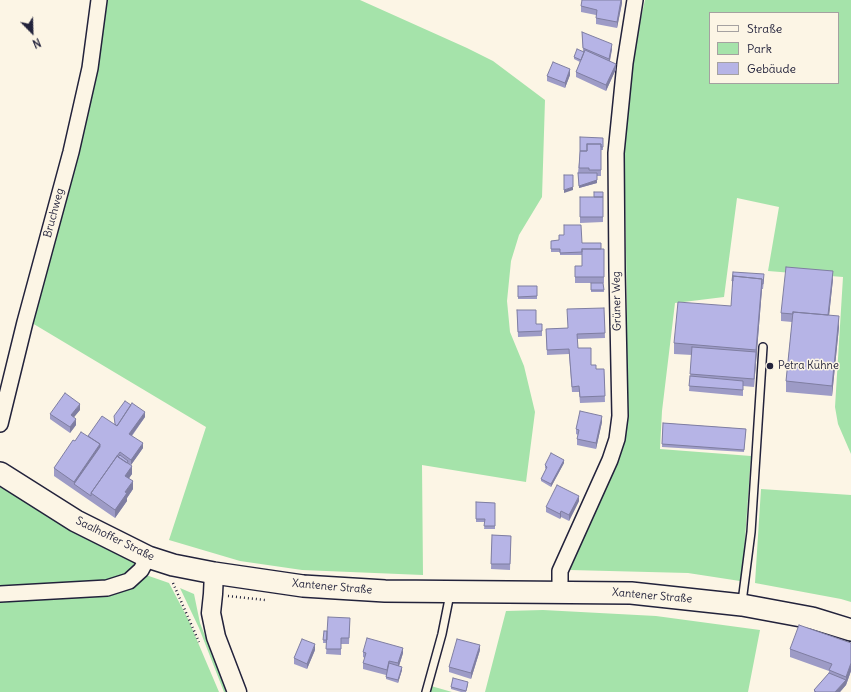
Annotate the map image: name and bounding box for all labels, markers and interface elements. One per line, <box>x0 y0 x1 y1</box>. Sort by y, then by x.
north arrow <box>12 12 52 52</box>
legend <box>709 12 839 84</box>
text: Straße <box>747 21 782 36</box>
text: N <box>30 35 43 51</box>
text: Park <box>747 41 772 56</box>
text: Gebäude <box>747 61 796 76</box>
street label: Bruchweg <box>41 187 67 239</box>
street label: Grüner Weg <box>610 271 624 331</box>
place label: Petra Kühne <box>778 359 839 373</box>
marker: Petra Kühne <box>765 361 775 371</box>
street label: Saalhoffer Straße <box>74 514 156 564</box>
street label: Xantener Straße <box>291 577 373 597</box>
street label: Xantener Straße <box>611 586 693 606</box>

